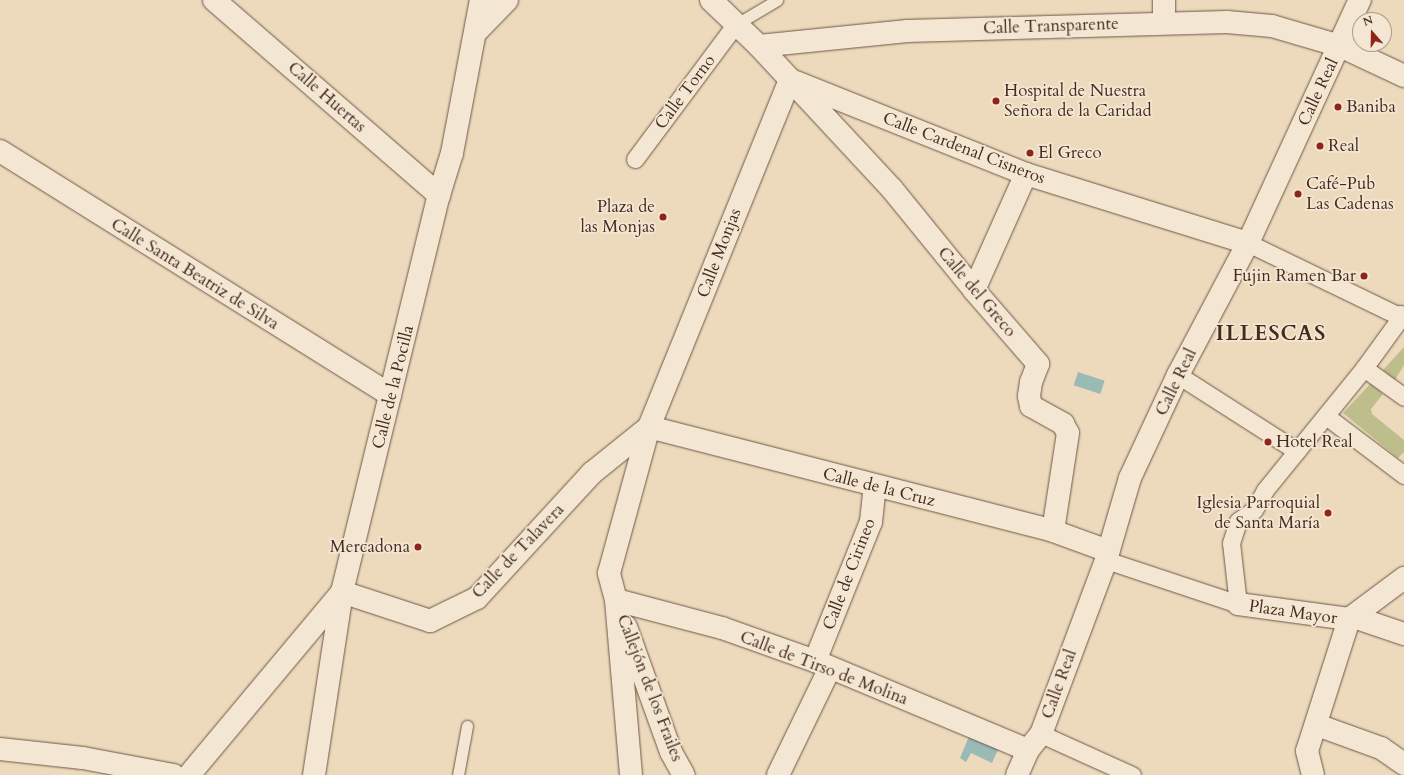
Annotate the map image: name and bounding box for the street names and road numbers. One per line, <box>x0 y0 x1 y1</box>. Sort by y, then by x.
street label: Calle Transparente <box>983 13 1119 39</box>
street label: Calle Torno <box>650 51 720 133</box>
street label: Calle Real <box>1293 55 1343 129</box>
street label: Calle Huertas <box>284 57 370 137</box>
street label: Calle Cardenal Cisneros <box>880 108 1048 188</box>
street label: Calle Monjas <box>693 205 745 301</box>
street label: Calle Santa Beatriz de Silva <box>107 214 283 334</box>
street label: Calle del Greco <box>933 243 1021 341</box>
street label: Calle de la Pocilla <box>368 323 418 451</box>
street label: Calle Real <box>1151 345 1201 419</box>
street label: Calle de la Cruz <box>821 463 937 511</box>
street label: Calle de Talavera <box>468 499 568 603</box>
street label: Calle de Cirineo <box>818 515 880 633</box>
street label: Plaza Mayor <box>1248 596 1338 628</box>
street label: Callejón de los Frailes <box>613 612 687 764</box>
street label: Calle de Tirso de Molina <box>737 627 911 709</box>
street label: Calle Real <box>1037 646 1081 722</box>

